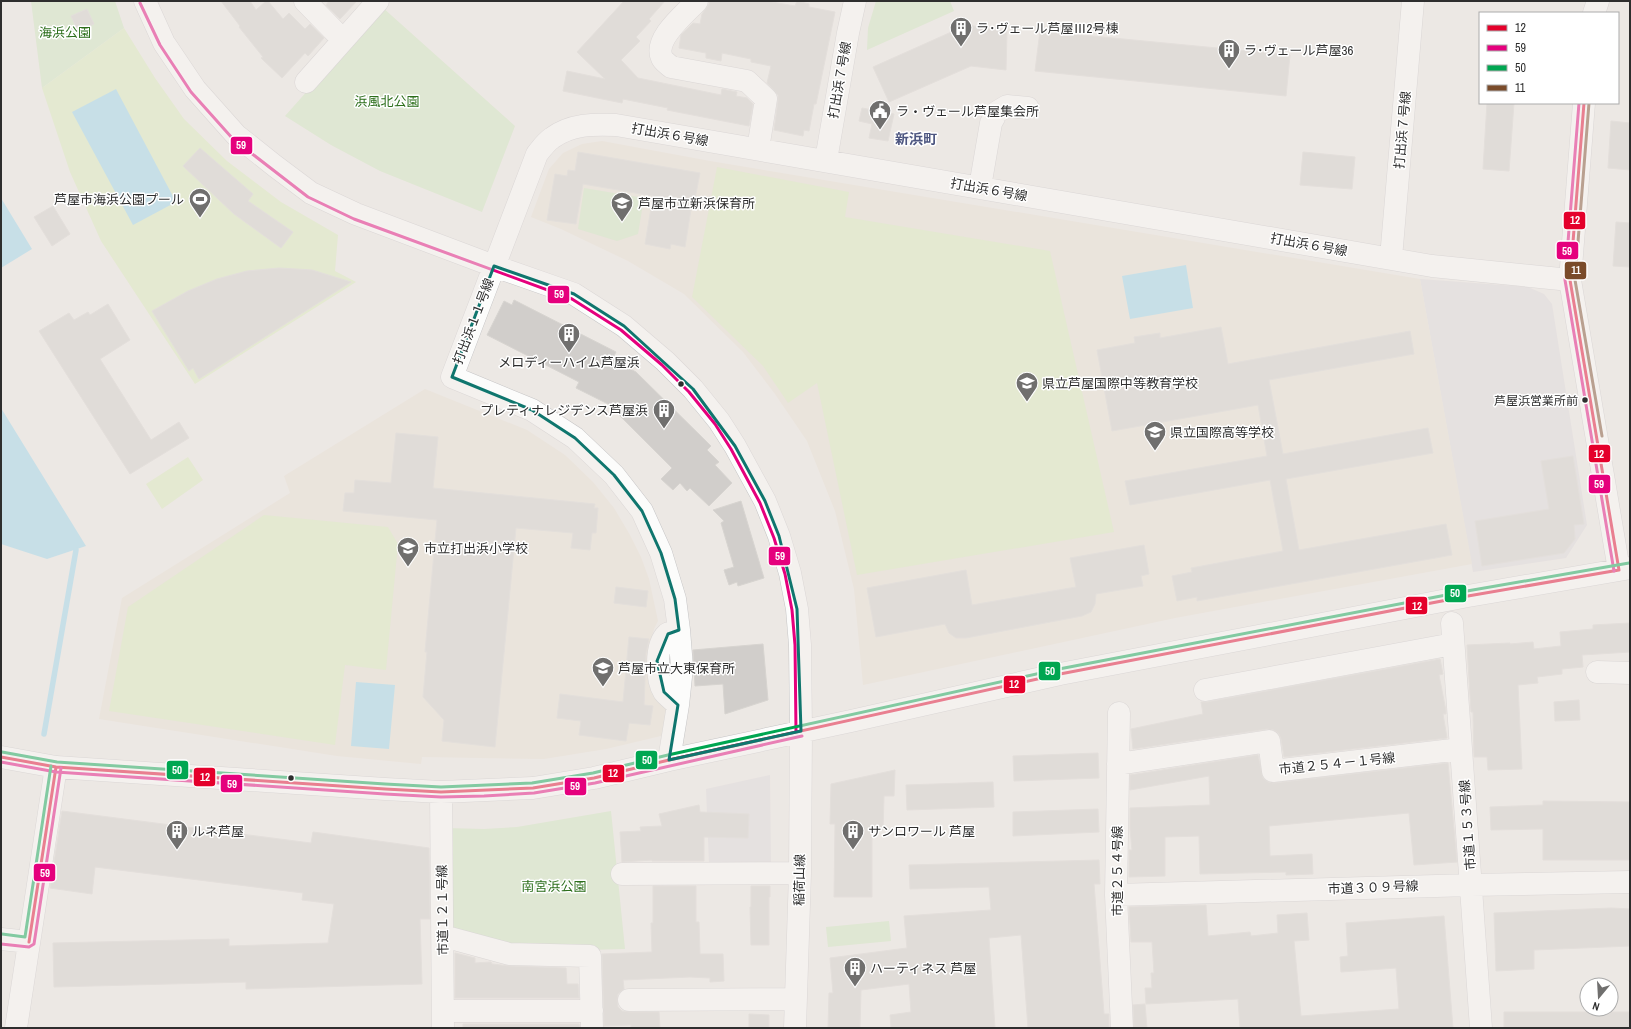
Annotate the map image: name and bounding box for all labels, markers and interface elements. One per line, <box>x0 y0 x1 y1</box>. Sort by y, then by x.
legend <box>1479 12 1619 104</box>
building icon: ラ･ヴェール芦屋Ⅲ2号棟 <box>948 15 974 48</box>
place label: ラ･ヴェール芦屋Ⅲ2号棟 <box>976 20 1118 37</box>
text: 12 <box>1515 20 1526 36</box>
park label: 海浜公園 <box>39 24 91 41</box>
building icon: ラ･ヴェール芦屋36 <box>1216 37 1242 70</box>
street label: 打出浜７号線 <box>824 40 855 120</box>
text: 59 <box>1515 40 1526 56</box>
place label: ラ･ヴェール芦屋36 <box>1244 42 1353 59</box>
text: 50 <box>1515 60 1526 76</box>
text: 11 <box>1515 80 1526 96</box>
street label: 打出浜７号線 <box>1391 90 1414 170</box>
park label: 浜風北公園 <box>354 93 420 110</box>
public building icon: ラ・ヴェール芦屋集会所 <box>867 98 893 131</box>
place label: ラ・ヴェール芦屋集会所 <box>896 103 1039 120</box>
street label: 打出浜６号線 <box>630 119 710 150</box>
district label: 新浜町 <box>895 130 937 148</box>
line badge: 59 <box>230 136 253 155</box>
text: 59 <box>236 138 246 152</box>
street label: 打出浜６号線 <box>949 174 1029 205</box>
sports icon: 芦屋市海浜公園プール <box>187 186 213 219</box>
school or university icon: 芦屋市立新浜保育所 <box>609 190 635 223</box>
place label: 芦屋市海浜公園プール <box>54 191 184 208</box>
place label: 芦屋市立新浜保育所 <box>638 195 755 212</box>
line badge: 12 <box>1563 211 1586 230</box>
text: 12 <box>1570 213 1580 227</box>
street label: 打出浜６号線 <box>1269 229 1349 260</box>
line badge: 59 <box>1556 241 1579 260</box>
text: 59 <box>1562 244 1572 258</box>
line badge: 11 <box>1564 261 1587 280</box>
text: 11 <box>1571 263 1581 277</box>
street label: 打出浜１１号線 <box>449 276 498 367</box>
line badge: 59 <box>547 285 570 304</box>
text: 59 <box>554 287 564 301</box>
building icon: メロディーハイム芦屋浜 <box>556 321 582 354</box>
place label: メロディーハイム芦屋浜 <box>498 354 640 371</box>
school or university icon: 県立芦屋国際中等教育学校 <box>1014 370 1040 403</box>
place label: 県立芦屋国際中等教育学校 <box>1042 375 1198 392</box>
unlabelled marker <box>676 379 686 389</box>
place label: 芦屋浜営業所前 <box>1494 393 1578 409</box>
marker: 芦屋浜営業所前 <box>1580 395 1590 405</box>
building icon: プレティナレジデンス芦屋浜 <box>651 397 677 430</box>
place label: プレティナレジデンス芦屋浜 <box>480 402 648 419</box>
school or university icon: 県立国際高等学校 <box>1142 419 1168 452</box>
place label: 県立国際高等学校 <box>1170 424 1274 441</box>
line badge: 12 <box>1588 444 1611 463</box>
text: 12 <box>1594 447 1604 461</box>
line badge: 59 <box>1588 474 1611 494</box>
text: 59 <box>1594 477 1604 491</box>
school or university icon: 市立打出浜小学校 <box>395 535 421 568</box>
place label: 市立打出浜小学校 <box>424 540 528 557</box>
line badge: 59 <box>768 546 791 566</box>
text: 59 <box>775 549 785 563</box>
line badge: 50 <box>1444 584 1467 603</box>
text: 50 <box>1450 586 1460 600</box>
line badge: 12 <box>1405 596 1428 615</box>
text: 12 <box>1412 599 1422 613</box>
school or university icon: 芦屋市立大東保育所 <box>590 655 616 688</box>
place label: 芦屋市立大東保育所 <box>618 660 735 677</box>
line badge: 50 <box>1038 661 1061 681</box>
text: 50 <box>1045 664 1055 678</box>
line badge: 12 <box>1003 675 1026 694</box>
text: 12 <box>1009 677 1019 691</box>
street label: 市道２５４－１号線 <box>1278 749 1396 778</box>
line badge: 50 <box>635 750 658 770</box>
text: 50 <box>642 753 652 767</box>
line badge: 50 <box>166 760 189 780</box>
text: 50 <box>172 763 182 777</box>
line badge: 12 <box>602 764 625 783</box>
text: 12 <box>608 766 618 780</box>
line badge: 12 <box>193 767 216 787</box>
text: 12 <box>200 770 210 784</box>
unlabelled marker <box>286 773 296 783</box>
line badge: 59 <box>220 774 243 793</box>
text: 59 <box>227 777 237 791</box>
line badge: 59 <box>564 777 587 796</box>
text: 59 <box>570 779 580 793</box>
street label: 市道１５３号線 <box>1456 779 1479 871</box>
building icon: ルネ芦屋 <box>164 818 190 851</box>
building icon: サンロワール 芦屋 <box>840 818 866 851</box>
place label: ルネ芦屋 <box>192 823 244 840</box>
place label: サンロワール 芦屋 <box>868 823 975 840</box>
street label: 市道２５４号線 <box>1109 825 1126 917</box>
street label: 稲荷山線 <box>791 854 808 906</box>
line badge: 59 <box>33 863 56 882</box>
street label: 市道１２１号線 <box>433 864 452 956</box>
text: 59 <box>40 866 50 880</box>
street label: 市道３０９号線 <box>1327 877 1419 898</box>
park label: 南宮浜公園 <box>521 878 587 895</box>
building icon: ハーティネス 芦屋 <box>842 955 868 988</box>
place label: ハーティネス 芦屋 <box>870 960 976 977</box>
north arrow <box>1579 977 1619 1017</box>
text: N <box>1591 999 1601 1014</box>

